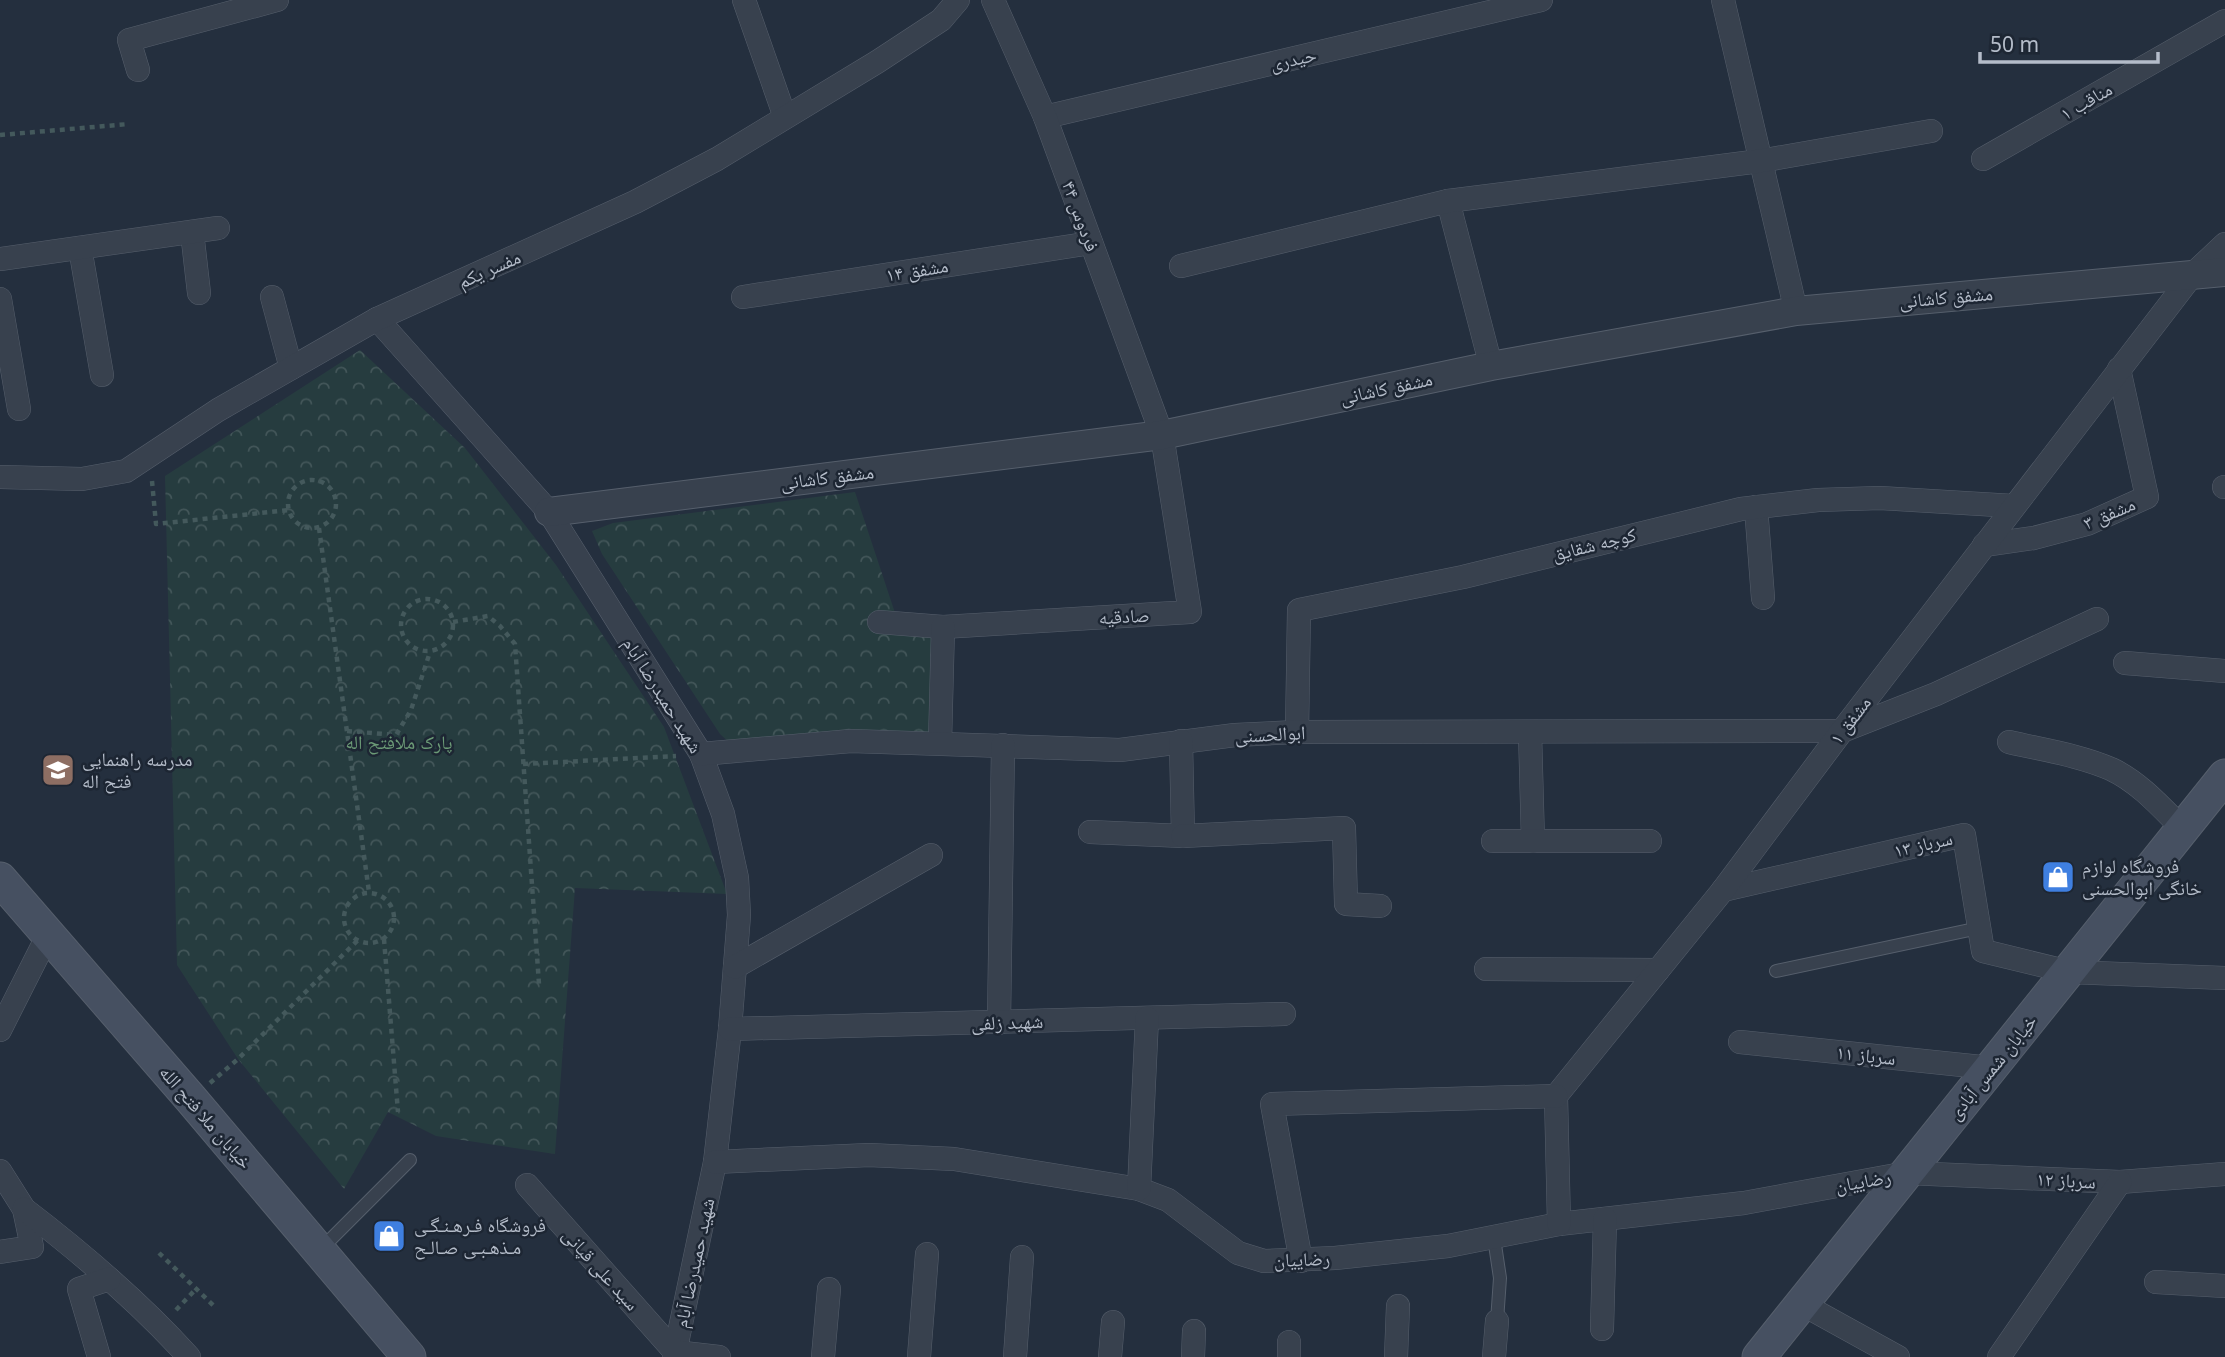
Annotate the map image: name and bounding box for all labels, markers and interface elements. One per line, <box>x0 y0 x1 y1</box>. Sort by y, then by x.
scale bar <box>1980 21 2158 65</box>
text: 50 m <box>1990 30 2039 58</box>
street label: حیدری <box>1267 41 1319 77</box>
street label: مناقب ۱ <box>2055 76 2117 126</box>
street label: فردوس ۴۴ <box>1056 177 1106 255</box>
street label: مفسر یکم <box>453 244 525 294</box>
street label: مشفق ۱۴ <box>884 252 950 288</box>
street label: مشفق کاشانی <box>1898 280 1994 314</box>
street label: مشفق کاشانی <box>1337 366 1435 410</box>
street label: مشفق کاشانی <box>779 458 875 496</box>
street label: مشفق ۳ <box>2079 490 2139 536</box>
street label: کوچه شقایق <box>1549 521 1639 567</box>
street label: صادقیه <box>1098 602 1150 630</box>
street label: شهید حمیدرضا آبام <box>616 632 709 758</box>
street label: مشفق ۱ <box>1823 690 1877 750</box>
street label: ابوالحسنی <box>1234 719 1306 749</box>
park label: پارک ملافتح اله <box>345 729 453 755</box>
place label: مدرسه راهنمایی فتح اله <box>82 746 192 794</box>
school or university icon: مدرسه راهنمایی فتح اله <box>39 751 77 789</box>
street label: سرباز ۱۳ <box>1891 825 1955 863</box>
place label: فروشگاه لوازم خانگی ابوالحسنی <box>2082 853 2202 901</box>
shop icon: فروشگاه لوازم خانگی ابوالحسنی <box>2039 858 2077 896</box>
street label: شهید زلفی <box>970 1008 1044 1036</box>
street label: خیابان شمس آبادی <box>1941 1009 2043 1125</box>
street label: سرباز ۱۱ <box>1835 1039 1897 1071</box>
street label: خیابان ملا فتح الله <box>154 1060 258 1174</box>
street label: رضاییان <box>1833 1163 1893 1199</box>
street label: سرباز ۱۲ <box>2036 1165 2096 1195</box>
street label: شهید حمیدرضا آبام <box>668 1196 721 1331</box>
place label: فروشگاه فـرهـنـگـی مـذهـبـی صـالـح <box>414 1212 546 1260</box>
shop icon: فروشگاه فـرهـنـگـی مـذهـبـی صـالـح <box>370 1217 408 1255</box>
street label: سید علی قپانی <box>557 1222 645 1316</box>
street label: رضاییان <box>1273 1245 1331 1273</box>

